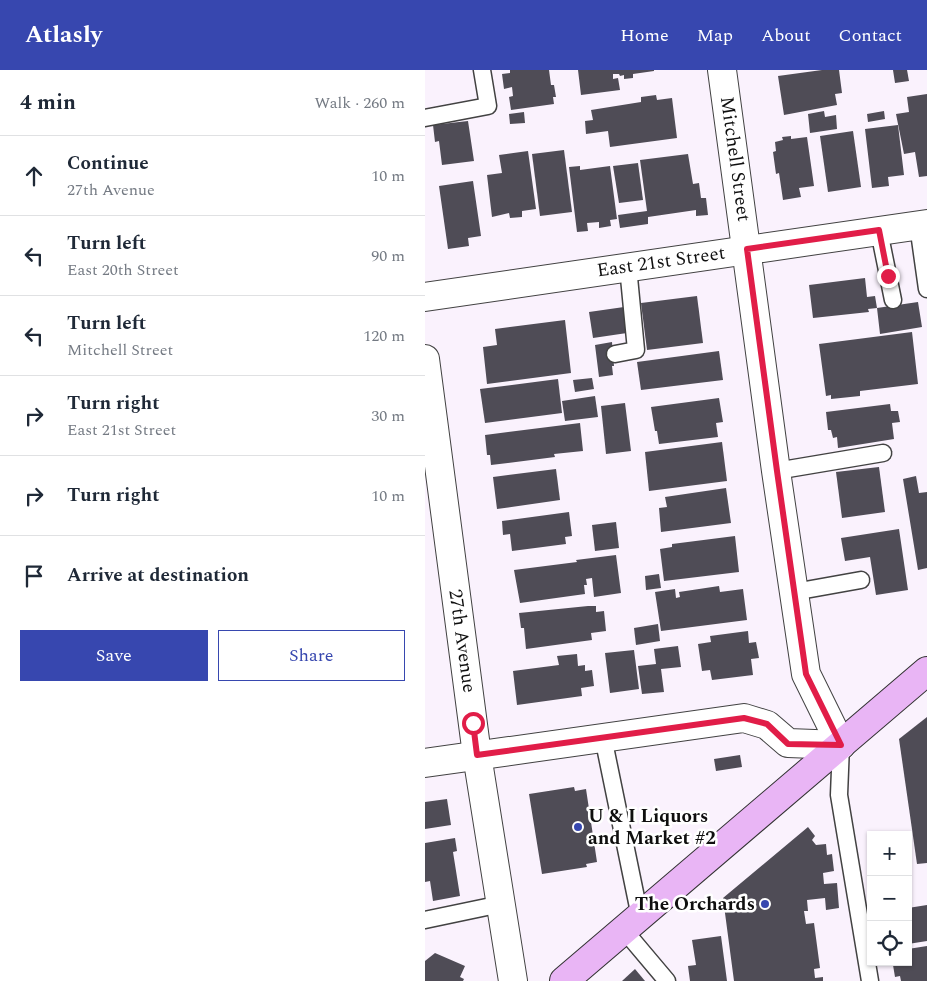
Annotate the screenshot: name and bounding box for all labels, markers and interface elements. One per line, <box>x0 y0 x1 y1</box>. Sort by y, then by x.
text: Atlasly <box>25 17 102 53</box>
text: Home <box>620 22 669 49</box>
text: Map <box>697 22 733 49</box>
text: About <box>761 22 811 49</box>
text: Contact <box>839 22 902 49</box>
text: 4 min <box>20 87 76 119</box>
text: Walk · 260 m <box>314 91 405 115</box>
street label: Mitchell Street <box>712 95 758 224</box>
text: Continue <box>67 149 149 178</box>
icon: ahead <box>20 162 48 190</box>
text: 10 m <box>371 164 405 188</box>
text: 27th Avenue <box>67 178 155 202</box>
text: Turn left <box>67 229 146 258</box>
street label: East 21st Street <box>595 239 727 285</box>
icon: left <box>20 242 48 270</box>
text: 90 m <box>371 244 405 268</box>
text: East 20th Street <box>67 258 179 282</box>
route end <box>877 265 900 288</box>
text: Turn left <box>67 309 146 338</box>
icon: left <box>20 322 48 350</box>
text: 120 m <box>363 324 405 348</box>
text: Mitchell Street <box>67 338 173 362</box>
text: Turn right <box>67 389 160 418</box>
icon: right <box>20 402 48 430</box>
text: 30 m <box>371 404 405 428</box>
text: East 21st Street <box>67 418 176 442</box>
text: Turn right <box>67 481 160 510</box>
icon: right <box>20 482 48 510</box>
text: 10 m <box>371 484 405 508</box>
text: Arrive at destination <box>67 561 249 590</box>
icon: arrive <box>20 562 48 590</box>
street label: 27th Avenue <box>440 587 484 695</box>
button: Save <box>20 630 208 681</box>
button: Share <box>218 630 405 681</box>
route start <box>462 712 485 735</box>
place label: U & I Liquors and Market #2 <box>588 802 716 853</box>
marker: U & I Liquors and Market #2 <box>572 821 584 833</box>
map controls <box>867 831 912 966</box>
button: + <box>867 831 912 876</box>
button: − <box>867 876 912 921</box>
place label: The Orchards <box>635 890 755 919</box>
marker: The Orchards <box>759 898 771 910</box>
button: locate <box>867 921 912 966</box>

